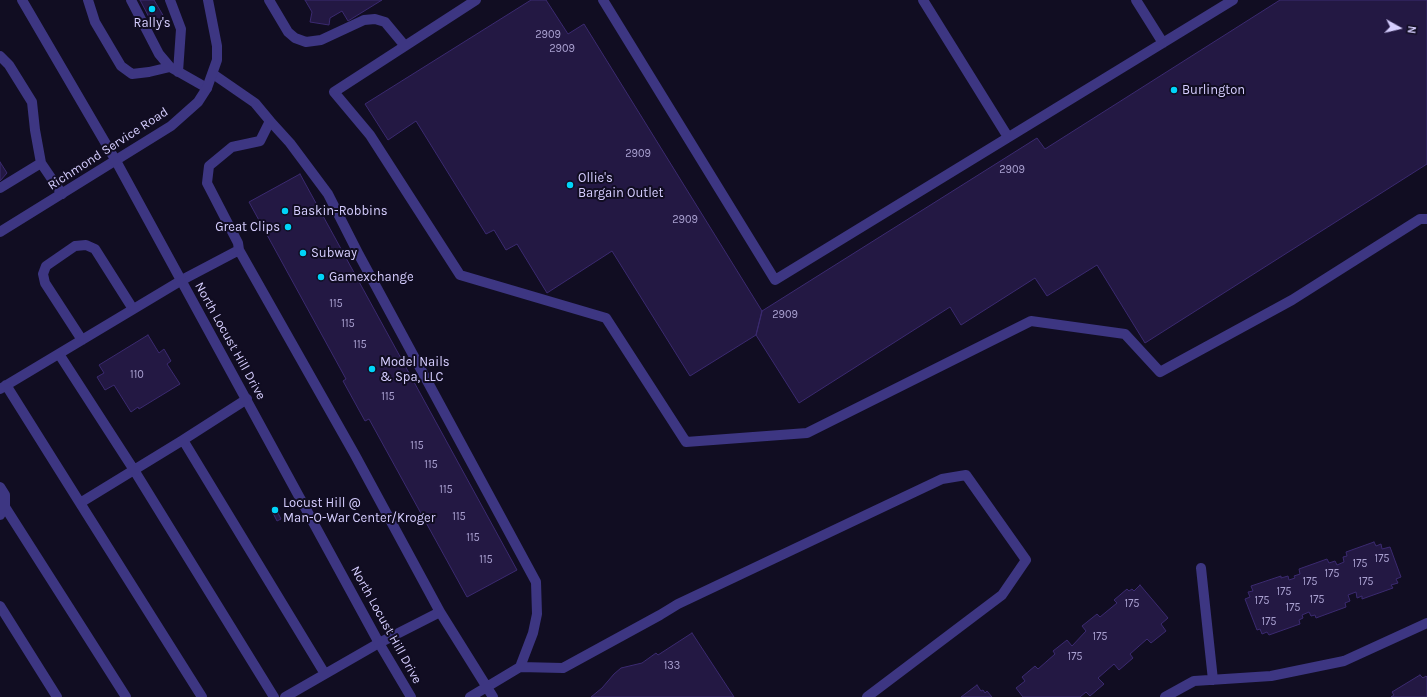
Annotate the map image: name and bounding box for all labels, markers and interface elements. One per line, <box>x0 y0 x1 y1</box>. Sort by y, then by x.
marker: Rally's <box>147 4 157 14</box>
north arrow <box>1379 8 1419 48</box>
place label: Rally's <box>133 15 171 31</box>
text: N <box>1404 25 1418 35</box>
house number: 2909 <box>535 28 561 42</box>
house number: 2909 <box>549 42 575 56</box>
place label: Burlington <box>1182 82 1245 98</box>
marker: Burlington <box>1169 85 1179 95</box>
street label: Richmond Service Road <box>45 104 171 194</box>
house number: 2909 <box>625 147 651 161</box>
house number: 2909 <box>999 163 1025 177</box>
place label: Ollie's Bargain Outlet <box>578 170 663 201</box>
marker: Ollie's Bargain Outlet <box>565 180 575 190</box>
place label: Baskin-Robbins <box>293 203 388 219</box>
marker: Baskin-Robbins <box>280 206 290 216</box>
house number: 2909 <box>672 213 698 227</box>
place label: Great Clips <box>215 219 280 235</box>
marker: Great Clips <box>283 222 293 232</box>
place label: Subway <box>311 245 357 261</box>
marker: Subway <box>298 248 308 258</box>
place label: Gamexchange <box>329 269 414 285</box>
marker: Gamexchange <box>316 272 326 282</box>
street label: North Locust Hill Drive <box>191 279 269 403</box>
house number: 115 <box>329 297 343 311</box>
house number: 2909 <box>772 308 798 322</box>
house number: 115 <box>341 317 355 331</box>
house number: 115 <box>353 338 367 352</box>
place label: Model Nails & Spa, LLC <box>380 354 450 385</box>
marker: Model Nails & Spa, LLC <box>367 364 377 374</box>
house number: 110 <box>130 368 144 382</box>
house number: 115 <box>381 390 395 404</box>
house number: 115 <box>410 439 424 453</box>
house number: 115 <box>424 458 438 472</box>
house number: 115 <box>439 483 453 497</box>
place label: Locust Hill @ Man-O-War Center/Kroger <box>283 495 435 526</box>
marker: Locust Hill @ Man-O-War Center/Kroger <box>270 505 280 515</box>
house number: 115 <box>452 510 466 524</box>
house number: 115 <box>466 531 480 545</box>
house number: 175 <box>1374 552 1390 566</box>
house number: 115 <box>479 553 493 567</box>
house number: 175 <box>1352 557 1368 571</box>
street label: North Locust Hill Drive <box>347 563 425 687</box>
house number: 175 <box>1324 567 1340 581</box>
house number: 175 <box>1302 575 1318 589</box>
house number: 175 <box>1358 575 1374 589</box>
house number: 175 <box>1276 585 1292 599</box>
house number: 175 <box>1309 593 1325 607</box>
house number: 175 <box>1254 594 1270 608</box>
house number: 175 <box>1124 597 1140 611</box>
house number: 175 <box>1285 601 1301 615</box>
house number: 175 <box>1261 615 1277 629</box>
house number: 175 <box>1092 630 1108 644</box>
house number: 175 <box>1067 650 1083 664</box>
house number: 133 <box>664 659 680 673</box>

